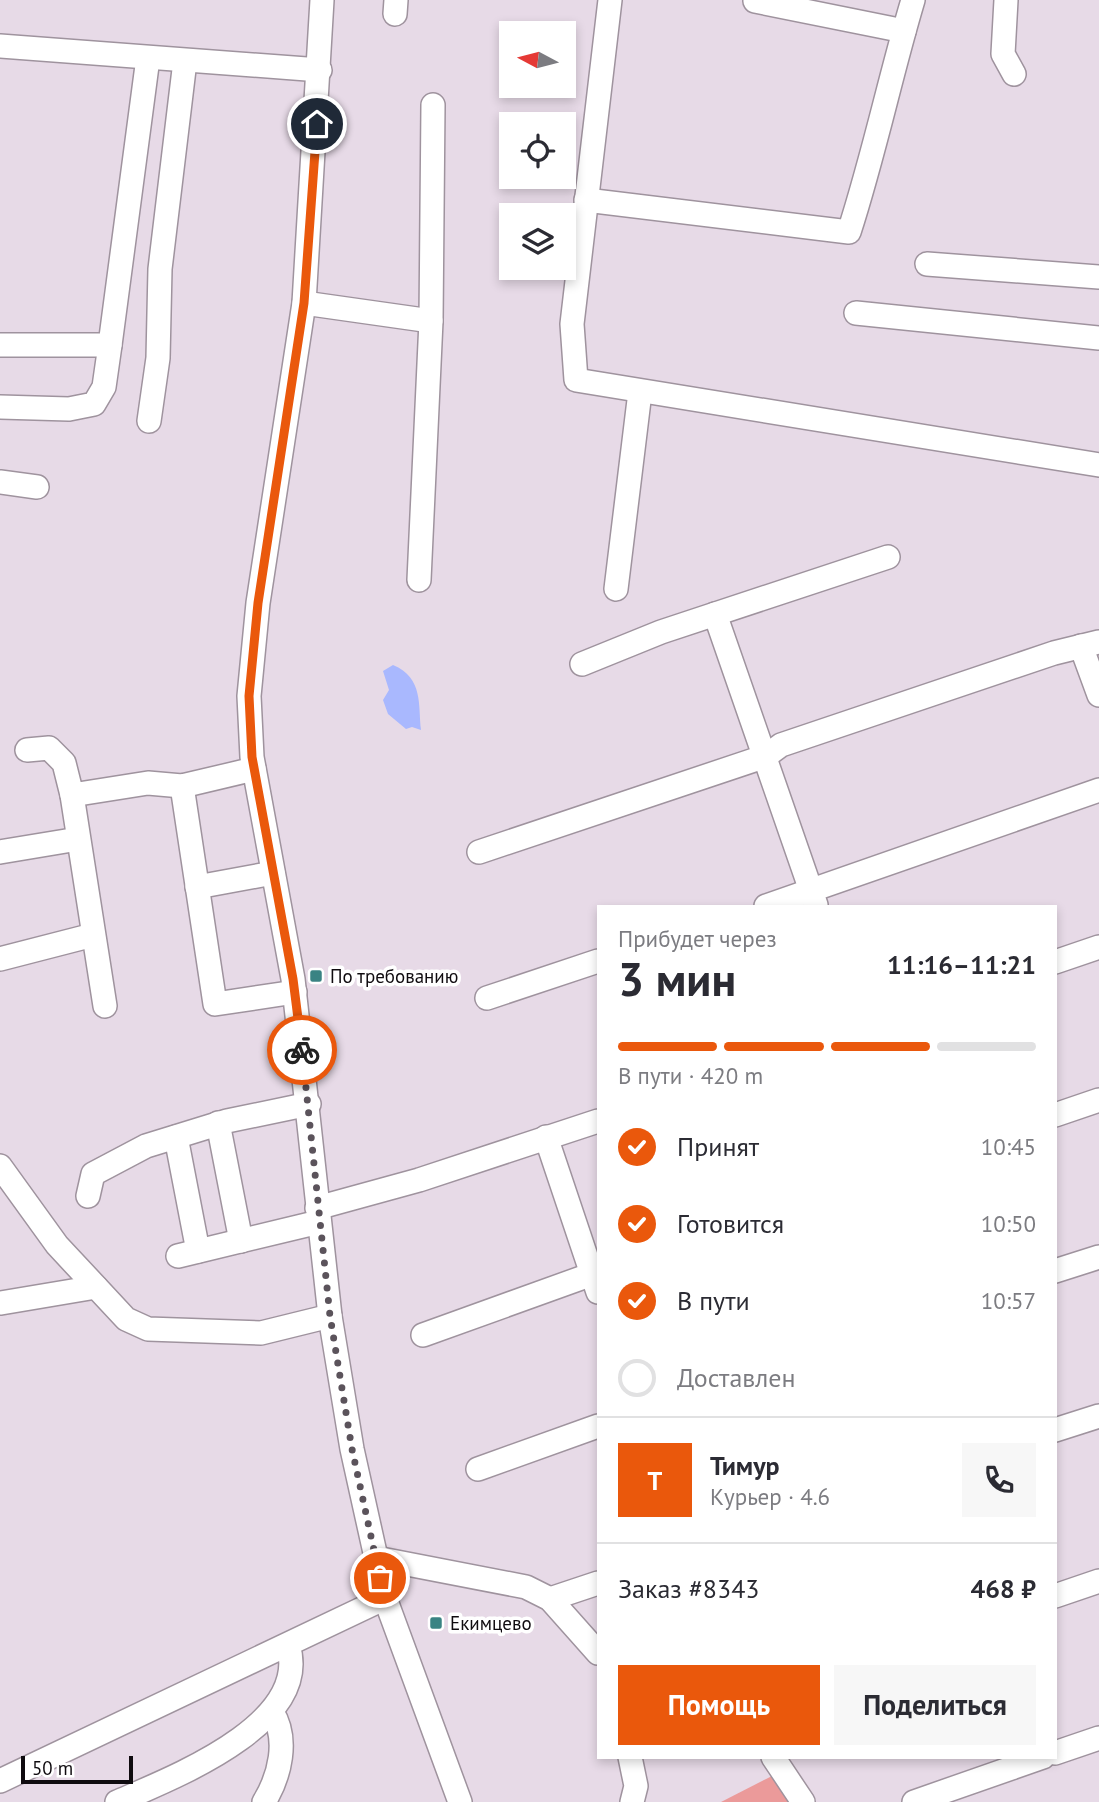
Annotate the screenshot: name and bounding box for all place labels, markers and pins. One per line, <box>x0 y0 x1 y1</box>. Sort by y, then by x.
pin <box>287 94 347 154</box>
place label: По требованию <box>330 964 458 988</box>
marker: По требованию <box>308 968 324 984</box>
pin <box>350 1548 410 1608</box>
place label: Екимцево <box>450 1611 532 1635</box>
marker: Екимцево <box>428 1615 444 1631</box>

